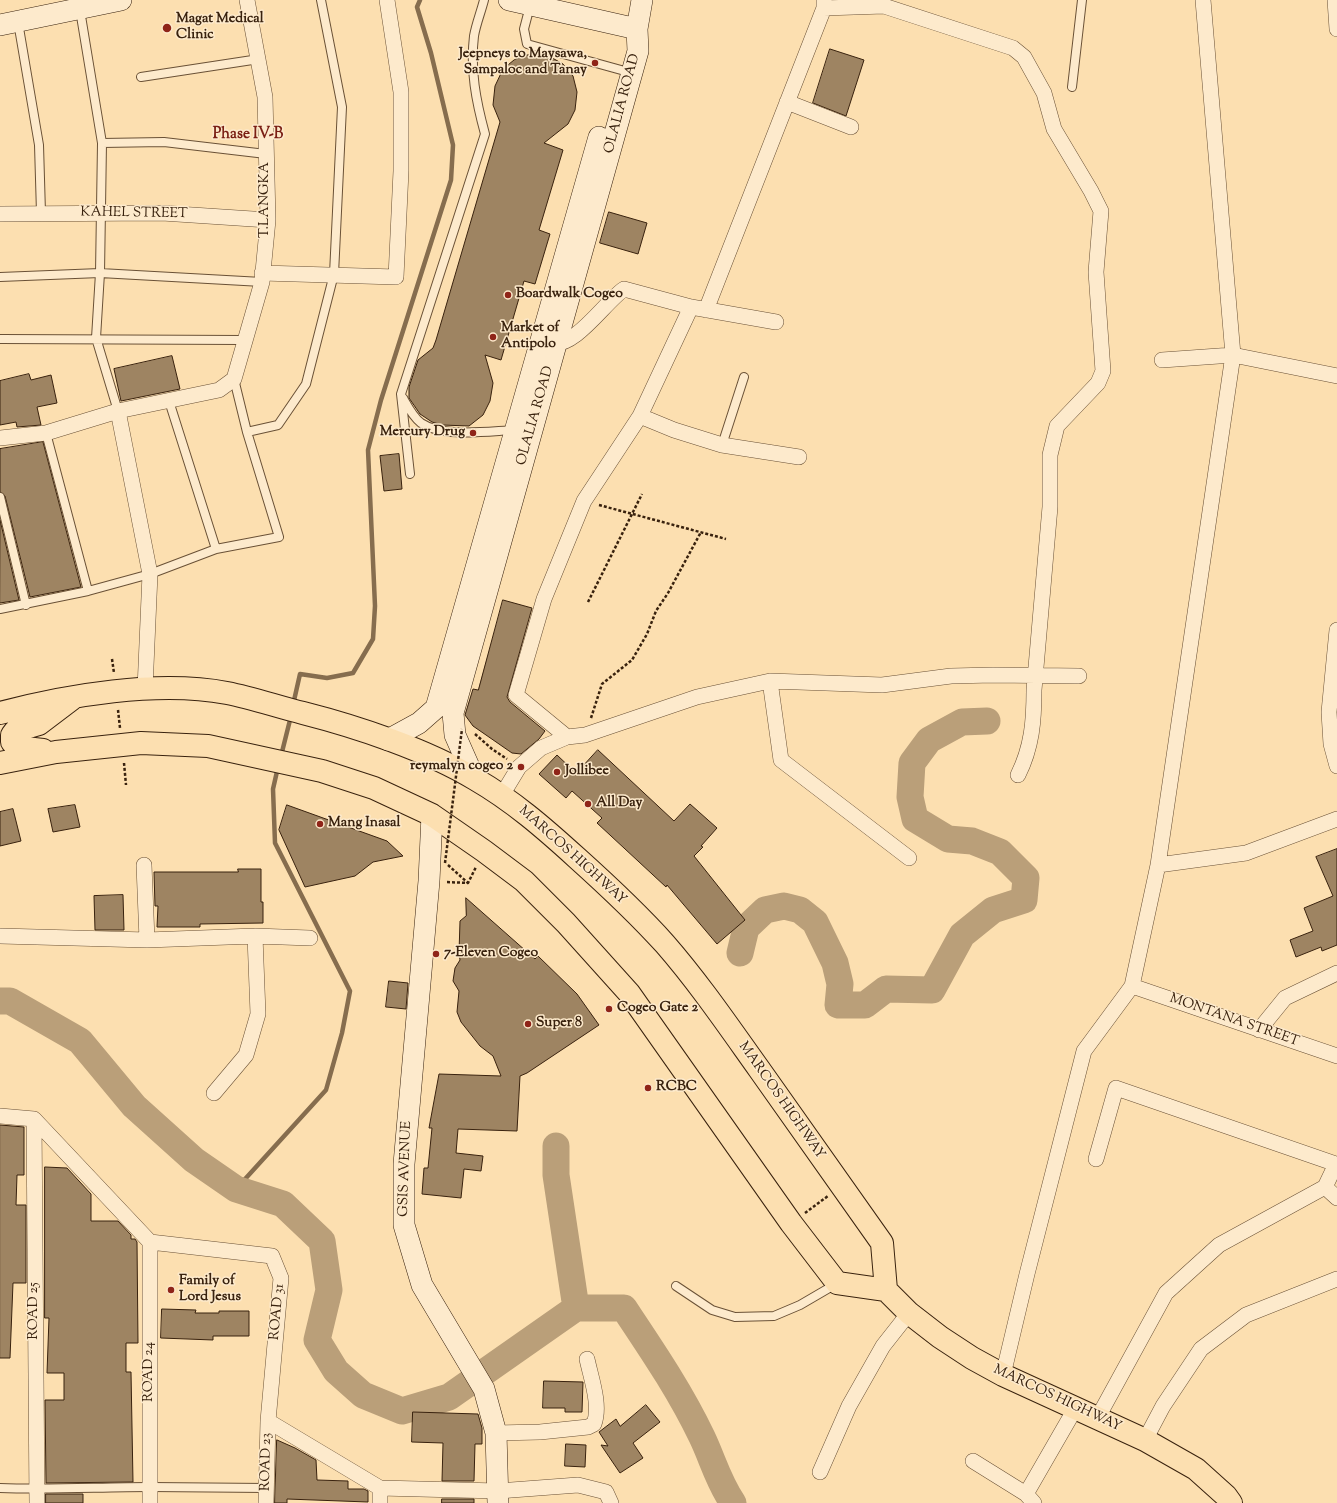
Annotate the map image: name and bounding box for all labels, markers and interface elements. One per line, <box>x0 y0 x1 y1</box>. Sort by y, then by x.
place label: Magat Medical Clinic <box>176 12 264 44</box>
marker: Magat Medical Clinic <box>161 22 173 34</box>
place label: Jeepneys to Maysawa, Sampaloc and Tanay <box>459 47 587 80</box>
street label: OLALIA ROAD <box>602 52 644 156</box>
marker: Jeepneys to Maysawa, Sampaloc and Tanay <box>590 58 600 68</box>
district label: Phase IV-B <box>213 126 283 144</box>
street label: T.LANGKA <box>258 162 274 238</box>
street label: KAHEL STREET <box>80 205 188 223</box>
place label: Boardwalk Cogeo <box>516 287 623 303</box>
marker: Boardwalk Cogeo <box>503 290 513 300</box>
place label: Market of Antipolo <box>501 321 559 354</box>
marker: Market of Antipolo <box>488 332 498 342</box>
street label: OLALIA ROAD <box>514 364 558 468</box>
place label: Mercury Drug <box>380 425 465 441</box>
marker: Mercury Drug <box>468 428 478 438</box>
place label: reymalyn cogeo 2 <box>410 759 513 775</box>
marker: reymalyn cogeo 2 <box>516 762 526 772</box>
place label: Jollibee <box>565 764 609 780</box>
marker: Jollibee <box>552 767 562 777</box>
place label: All Day <box>596 796 642 812</box>
marker: All Day <box>583 799 593 809</box>
street label: MARCOS HIGHWAY <box>515 803 629 909</box>
place label: Mang Inasal <box>328 816 400 832</box>
marker: Mang Inasal <box>315 819 325 829</box>
place label: 7-Eleven Cogeo <box>444 946 538 962</box>
marker: 7-Eleven Cogeo <box>431 949 441 959</box>
street label: MONTANA STREET <box>1167 991 1301 1051</box>
place label: Cogeo Gate 2 <box>617 1001 698 1017</box>
marker: Cogeo Gate 2 <box>604 1004 614 1014</box>
place label: Super 8 <box>536 1016 582 1032</box>
marker: Super 8 <box>523 1019 533 1029</box>
street label: MARCOS HIGHWAY <box>734 1039 828 1163</box>
place label: RCBC <box>656 1080 697 1096</box>
marker: RCBC <box>643 1083 653 1093</box>
street label: GSIS AVENUE <box>396 1121 416 1217</box>
place label: Family of Lord Jesus <box>179 1274 241 1306</box>
street label: ROAD 25 <box>27 1282 43 1340</box>
street label: ROAD 31 <box>267 1283 289 1341</box>
marker: Family of Lord Jesus <box>166 1285 176 1295</box>
street label: ROAD 24 <box>142 1342 158 1402</box>
street label: MARCOS HIGHWAY <box>990 1362 1124 1436</box>
street label: ROAD 23 <box>258 1433 276 1491</box>

